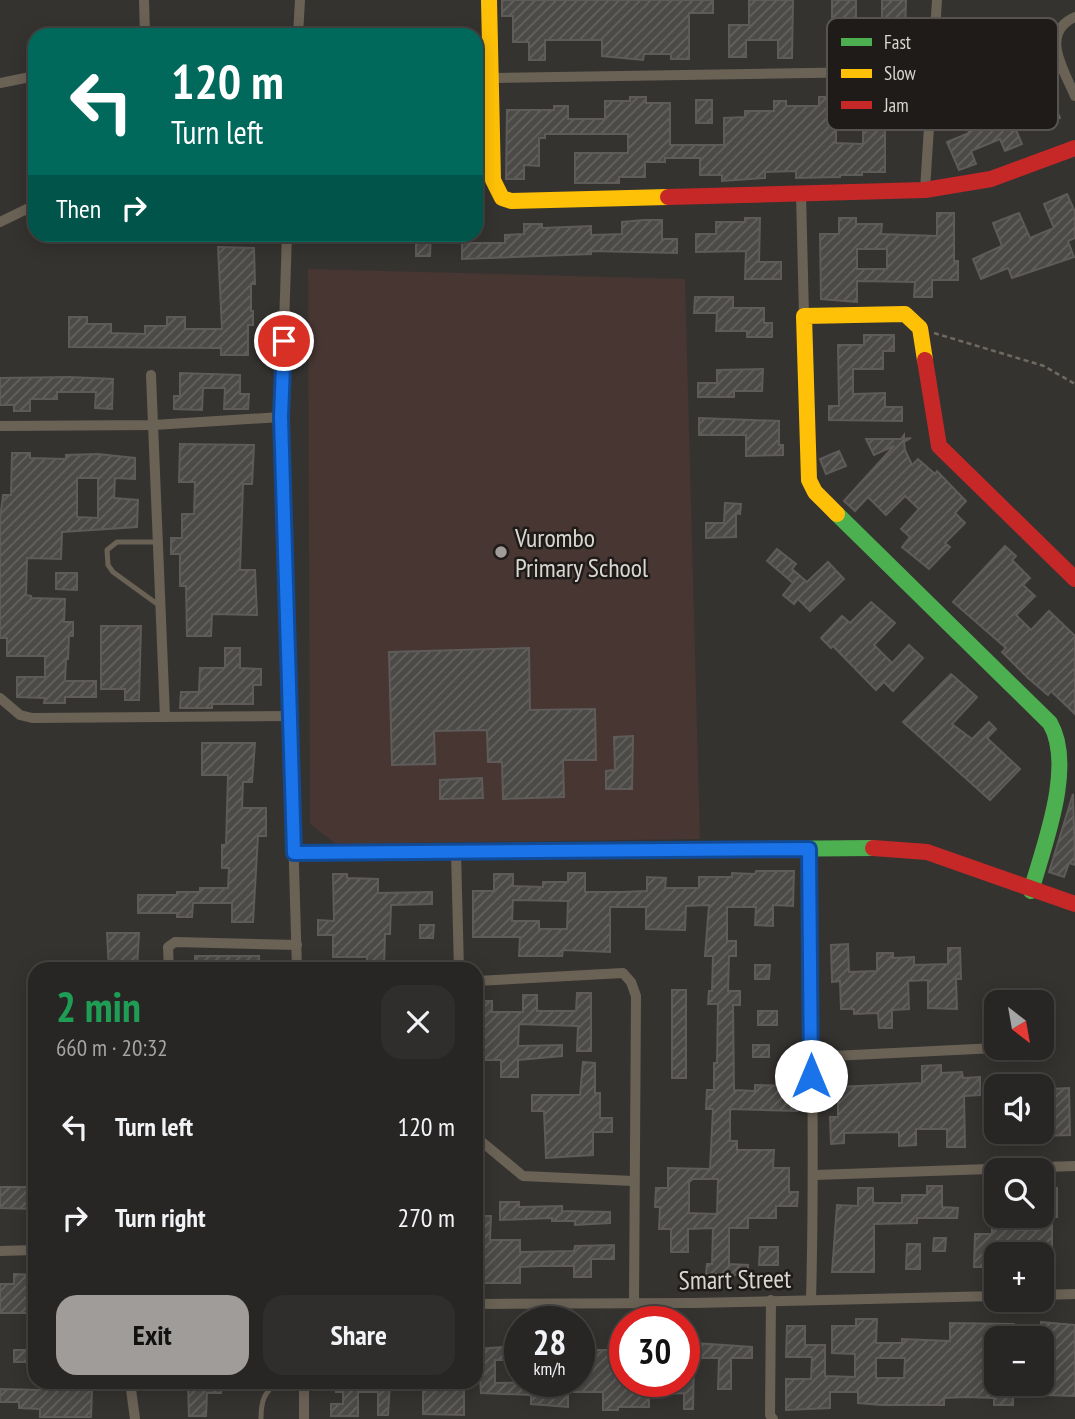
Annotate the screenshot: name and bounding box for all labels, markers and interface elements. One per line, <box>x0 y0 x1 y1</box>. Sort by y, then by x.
legend <box>827 18 1058 130</box>
text: Fast <box>884 30 912 54</box>
text: 120 m <box>171 49 284 113</box>
icon: left <box>56 56 147 147</box>
text: Slow <box>884 61 917 85</box>
text: Jam <box>883 93 909 117</box>
text: Turn left <box>171 111 263 153</box>
icon: right <box>115 189 153 227</box>
text: Then <box>56 192 101 225</box>
pin <box>254 311 314 371</box>
icon: arrive <box>265 322 303 360</box>
place label: Vurombo Primary School <box>514 521 648 584</box>
marker: Vurombo Primary School <box>493 544 509 560</box>
text: 2 min <box>56 979 141 1034</box>
button: close <box>381 985 455 1059</box>
north arrow <box>984 990 1054 1060</box>
map controls <box>984 990 1054 1396</box>
text: 660 m · 20:32 <box>56 1033 168 1062</box>
position arrow <box>774 1039 848 1113</box>
button: sound <box>984 1074 1054 1144</box>
icon: left <box>56 1108 94 1146</box>
text: Turn left <box>115 1110 193 1143</box>
text: 120 m <box>397 1110 455 1143</box>
button: search <box>984 1158 1054 1228</box>
icon: right <box>56 1199 94 1237</box>
text: Turn right <box>115 1201 206 1234</box>
text: 270 m <box>397 1201 455 1234</box>
button: + <box>984 1242 1054 1312</box>
street label: Smart Street <box>678 1262 792 1296</box>
button: Exit <box>56 1295 249 1375</box>
button: Share <box>263 1295 455 1375</box>
speed limit sign: 30 <box>609 1306 700 1397</box>
text: 28 <box>533 1319 566 1365</box>
button: − <box>984 1326 1054 1396</box>
text: km/h <box>534 1357 565 1380</box>

